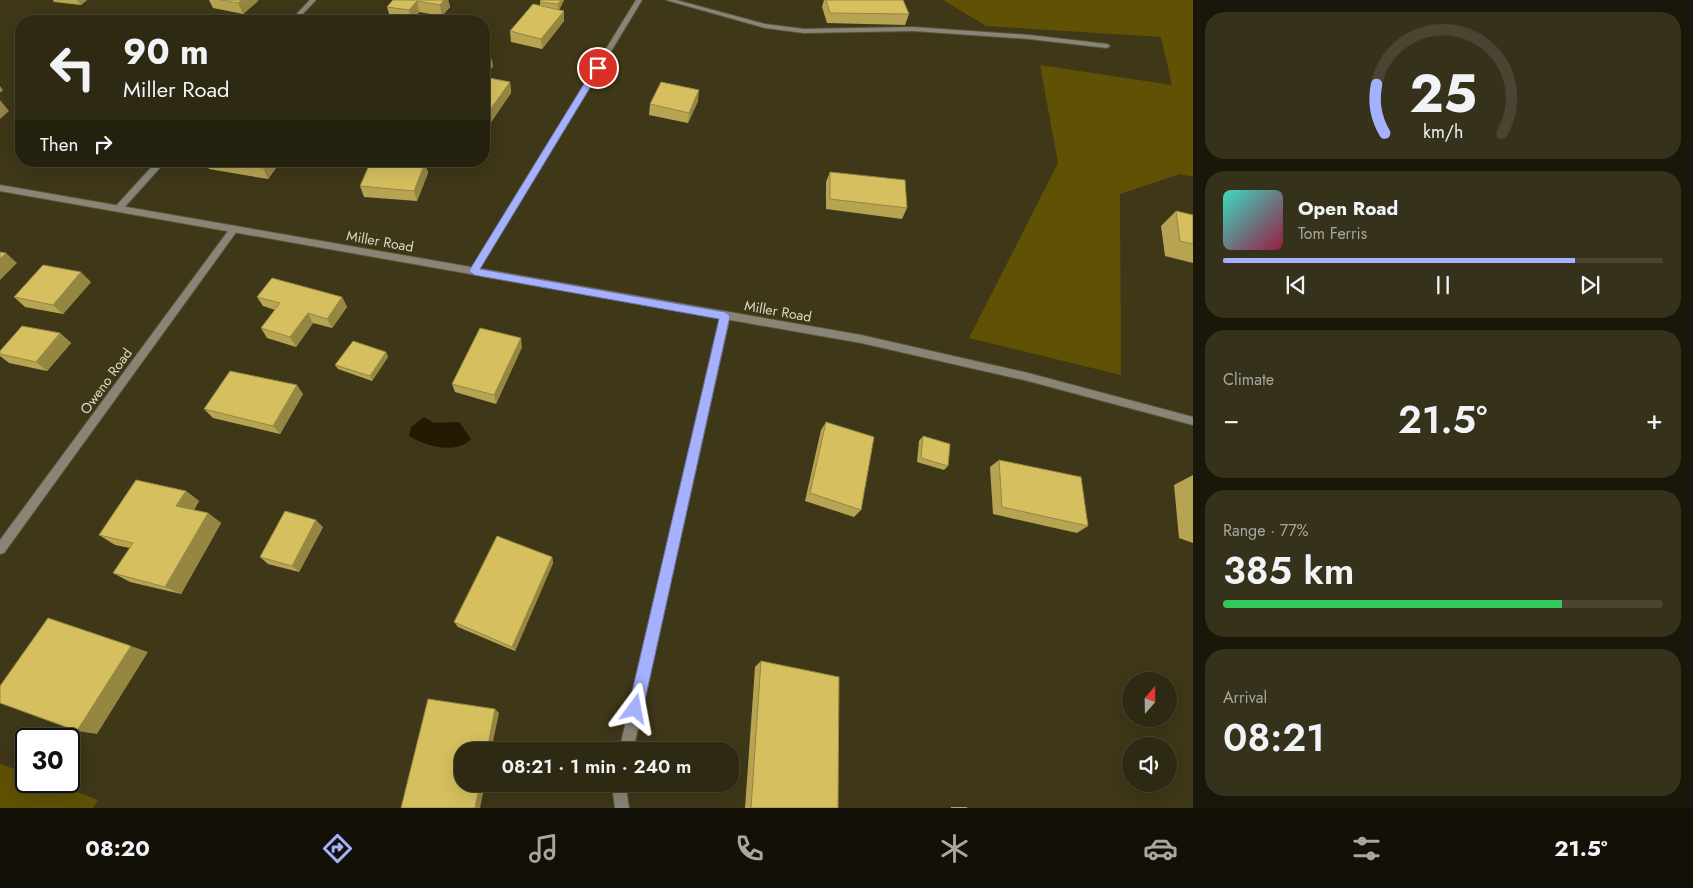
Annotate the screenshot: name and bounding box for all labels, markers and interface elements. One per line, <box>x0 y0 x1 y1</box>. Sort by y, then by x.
text: 90 m <box>123 27 209 77</box>
icon: left <box>40 35 105 100</box>
pin <box>577 47 619 89</box>
icon: arrive <box>584 54 612 82</box>
text: 25 <box>1409 56 1477 132</box>
text: Miller Road <box>123 73 230 105</box>
text: km/h <box>1423 119 1463 145</box>
icon: right <box>89 130 117 158</box>
text: Then <box>40 131 79 158</box>
text: Open Road <box>1298 195 1398 222</box>
text: Tom Ferris <box>1298 222 1367 245</box>
street label: Miller Road <box>345 225 415 257</box>
icon: previous <box>1282 271 1310 299</box>
icon: pause <box>1429 271 1457 299</box>
icon: next <box>1576 271 1604 299</box>
street label: Miller Road <box>743 295 813 327</box>
street label: Oweno Road <box>75 344 137 418</box>
text: Climate <box>1223 368 1274 391</box>
text: 21.5° <box>1398 392 1487 447</box>
text: − <box>1223 399 1240 440</box>
text: + <box>1646 399 1663 440</box>
text: Range · 77% <box>1223 519 1309 542</box>
text: 385 km <box>1223 543 1355 598</box>
north arrow <box>1122 672 1178 728</box>
map controls <box>1122 672 1177 792</box>
position arrow <box>608 682 660 734</box>
text: Arrival <box>1223 686 1267 709</box>
text: 08:21 <box>1223 710 1325 765</box>
speed limit sign: 30 <box>15 728 80 793</box>
button: sound <box>1122 737 1177 792</box>
text: 08:21 · 1 min · 240 m <box>502 753 691 780</box>
icon: directions <box>320 831 355 866</box>
icon: music <box>526 831 561 866</box>
icon: phone <box>732 831 767 866</box>
icon: climate <box>937 831 972 866</box>
icon: car <box>1143 831 1178 866</box>
icon: filters <box>1349 831 1384 866</box>
text: 08:20 <box>85 832 150 864</box>
text: 21.5° <box>1554 832 1608 864</box>

